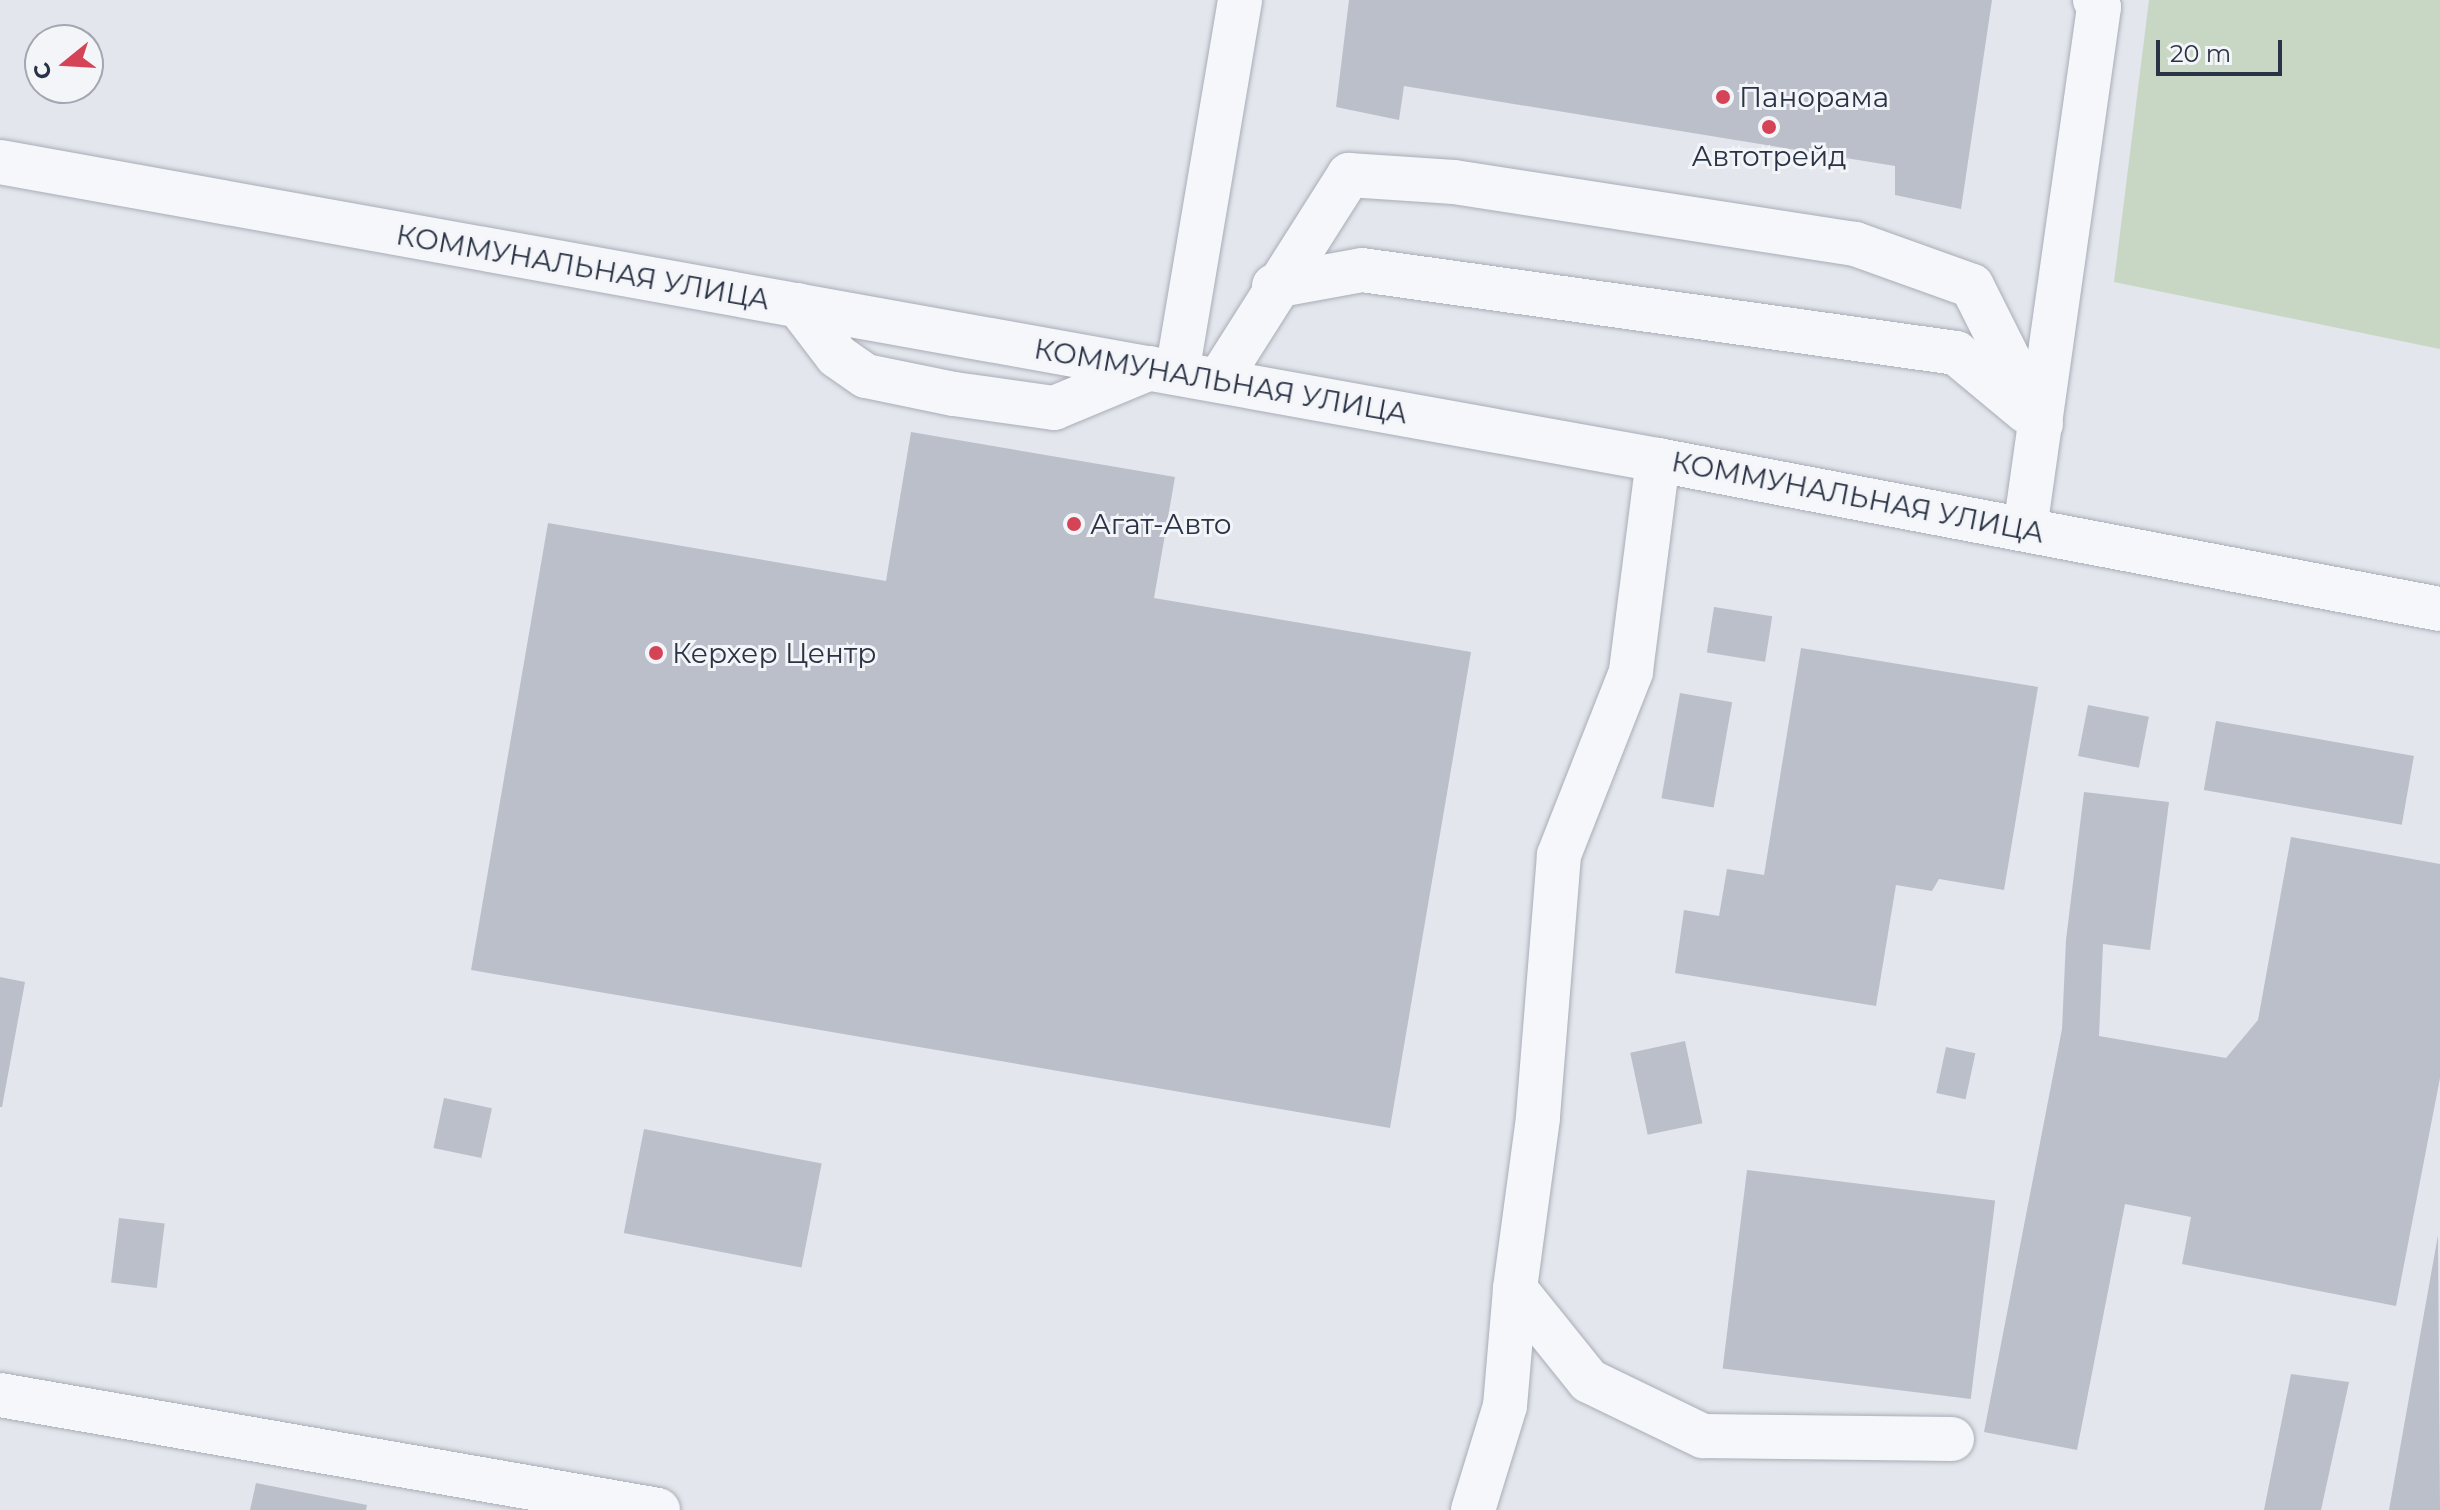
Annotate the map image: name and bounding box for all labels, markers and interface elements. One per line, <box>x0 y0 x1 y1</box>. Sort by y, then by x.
north arrow <box>24 24 104 104</box>
scale bar <box>2160 24 2286 74</box>
text: 20 m <box>2170 39 2231 68</box>
text: С <box>27 59 58 83</box>
place label: Панорама <box>1739 80 1889 114</box>
marker: Панорама <box>1714 88 1732 106</box>
marker: Автотрейд <box>1760 118 1778 136</box>
place label: Автотрейд <box>1692 139 1846 173</box>
street label: КОММУНАЛЬНАЯ УЛИЦА <box>394 218 772 316</box>
street label: КОММУНАЛЬНАЯ УЛИЦА <box>1032 332 1410 430</box>
street label: КОММУНАЛЬНАЯ УЛИЦА <box>1669 444 2047 550</box>
place label: Агат-Авто <box>1090 507 1232 541</box>
marker: Агат-Авто <box>1065 515 1083 533</box>
place label: Керхер Центр <box>672 636 876 670</box>
marker: Керхер Центр <box>647 644 665 662</box>

